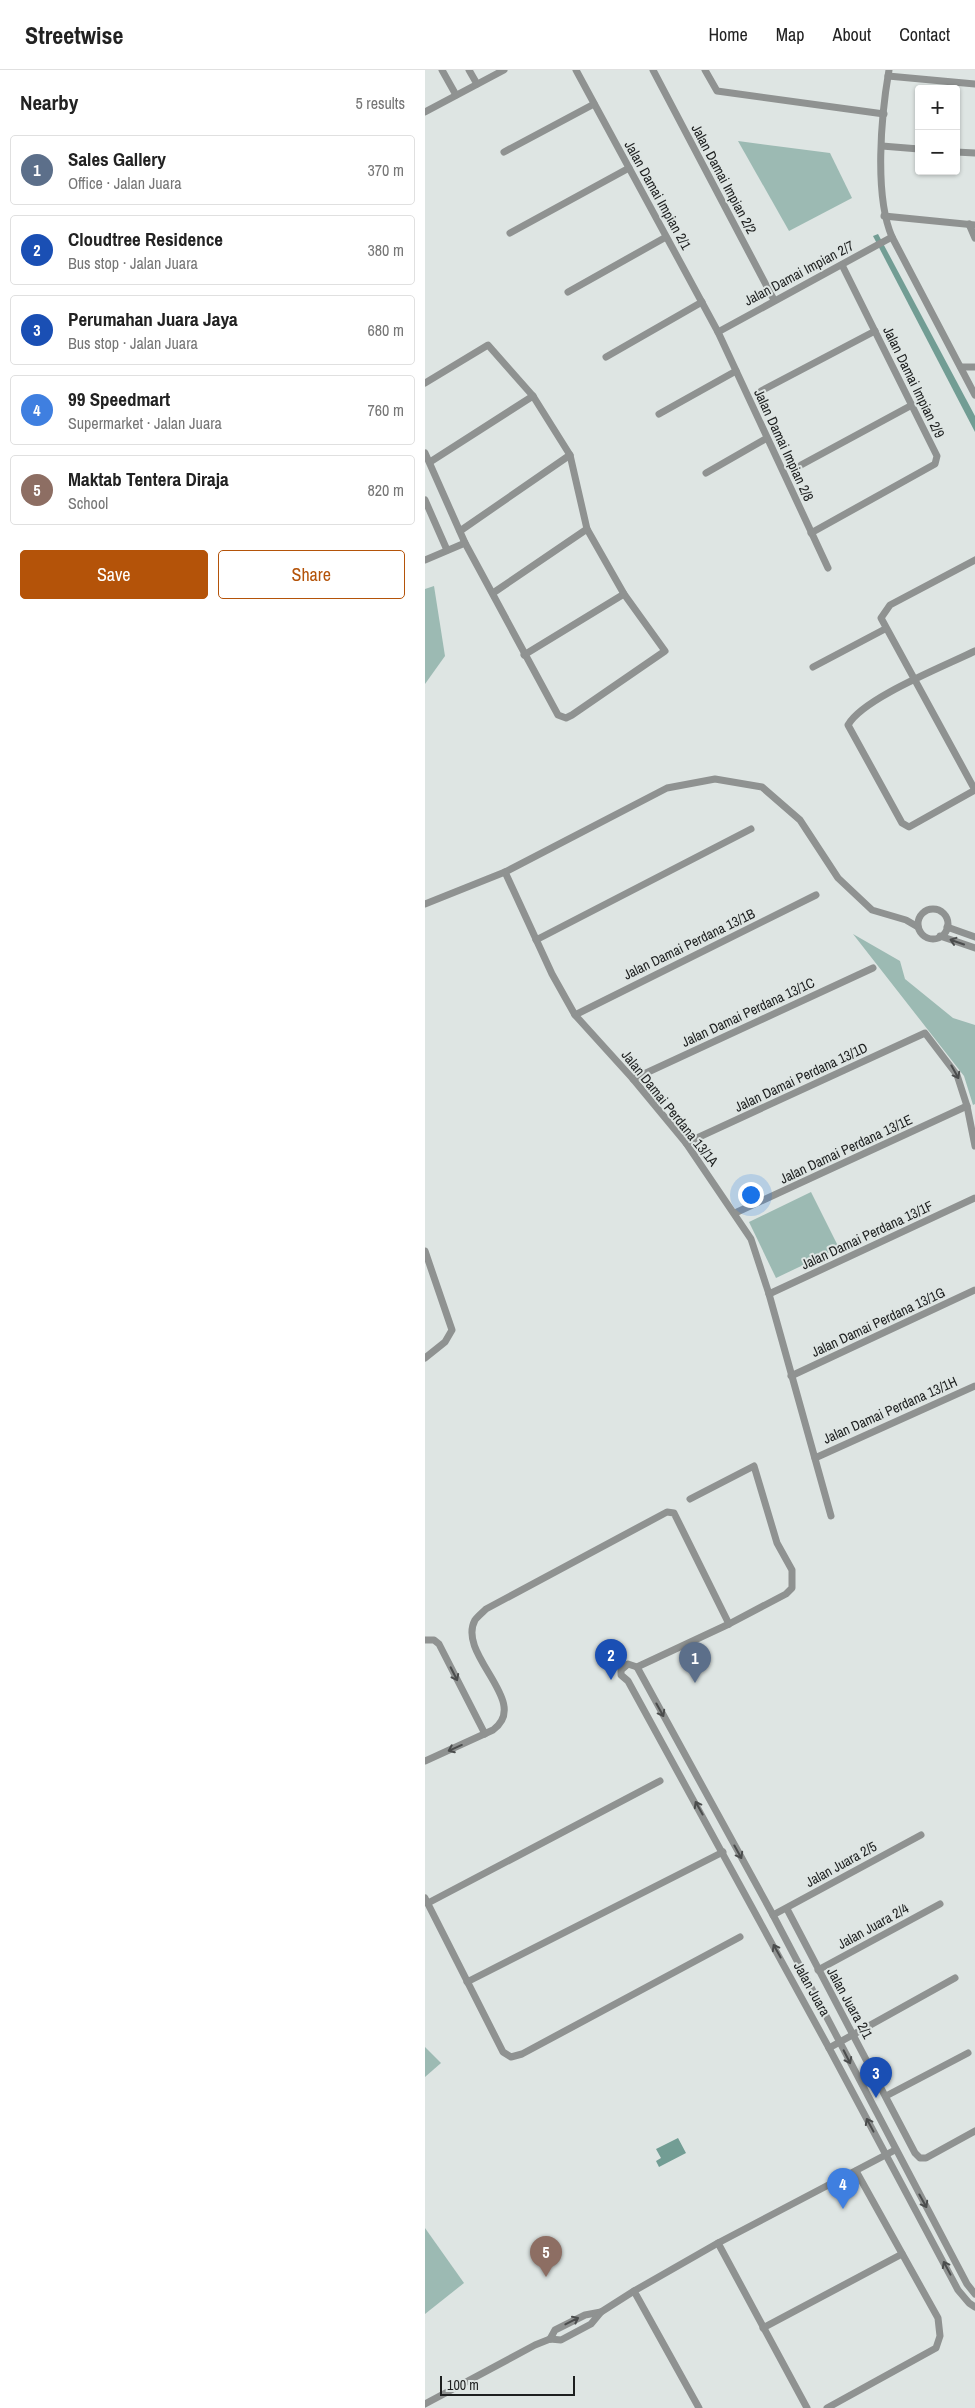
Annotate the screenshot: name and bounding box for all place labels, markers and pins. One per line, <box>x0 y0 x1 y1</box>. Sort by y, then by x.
pin: 2 <box>595 1639 627 1680</box>
pin: 1 <box>679 1642 711 1683</box>
pin: 3 <box>860 2057 892 2098</box>
pin: 4 <box>827 2168 859 2209</box>
pin: 5 <box>530 2236 562 2277</box>

